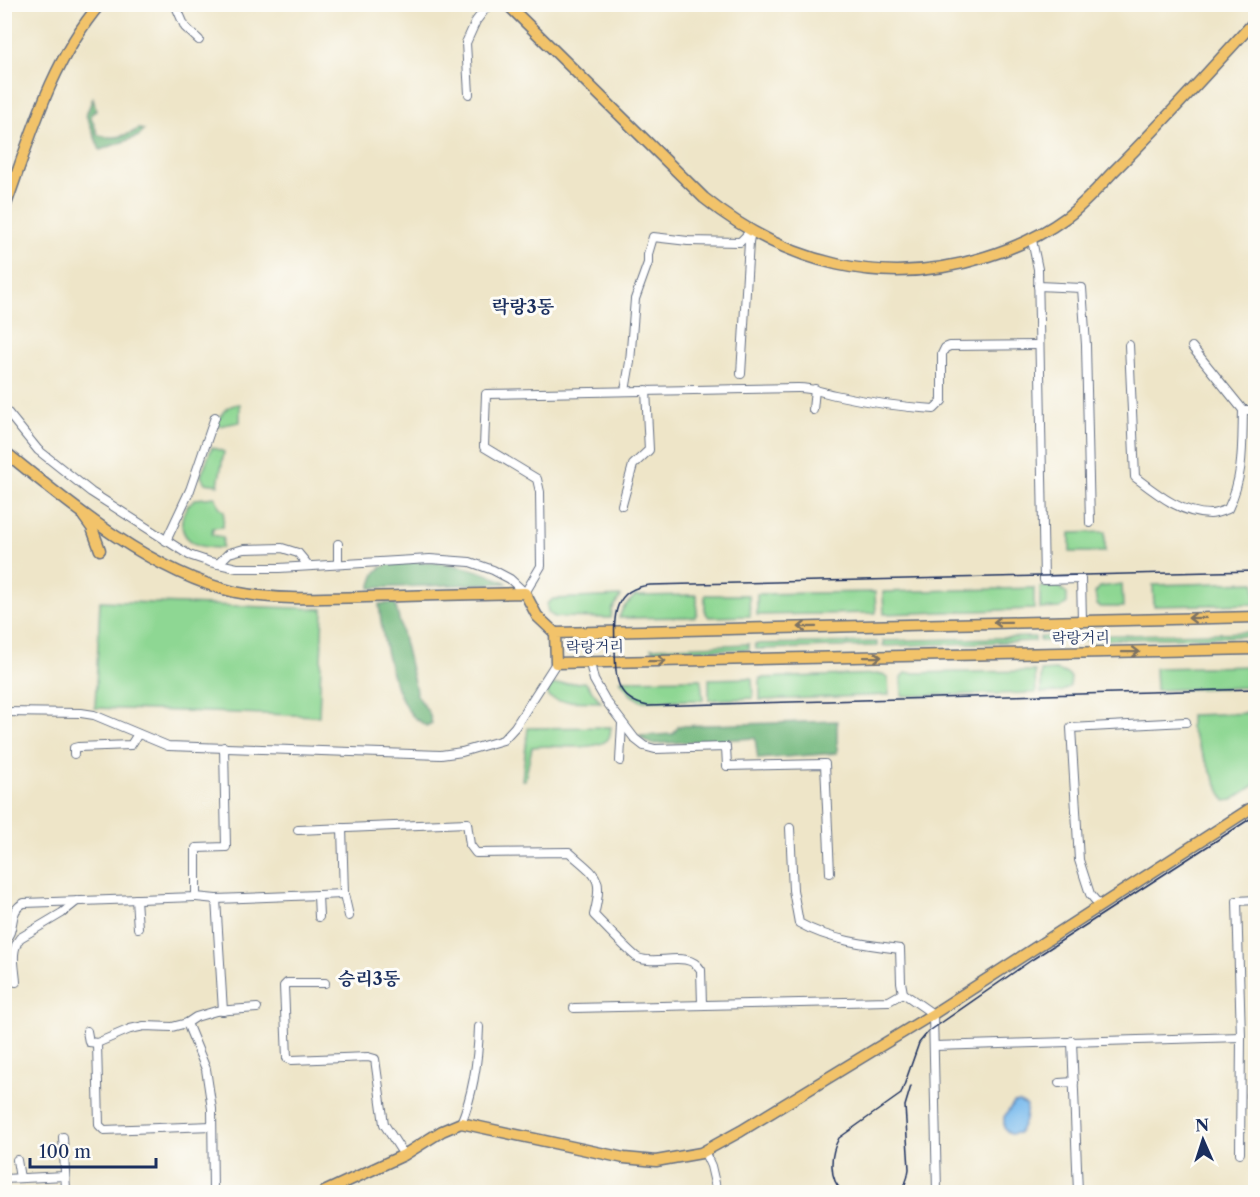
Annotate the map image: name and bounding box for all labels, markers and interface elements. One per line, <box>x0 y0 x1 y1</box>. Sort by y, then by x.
district label: 락랑3동 <box>492 296 555 318</box>
one-way arrow <box>1188 612 1208 624</box>
one-way arrow <box>993 616 1013 628</box>
one-way arrow <box>798 621 818 633</box>
street label: 락랑거리 <box>1052 627 1110 648</box>
street label: 락랑거리 <box>566 636 624 657</box>
one-way arrow <box>1120 646 1140 658</box>
one-way arrow <box>862 651 882 663</box>
one-way arrow <box>646 655 666 667</box>
district label: 승리3동 <box>338 968 401 990</box>
north arrow <box>1173 1110 1233 1170</box>
text: N <box>1195 1115 1210 1135</box>
scale bar <box>30 1131 156 1169</box>
text: 100 m <box>39 1141 91 1163</box>

